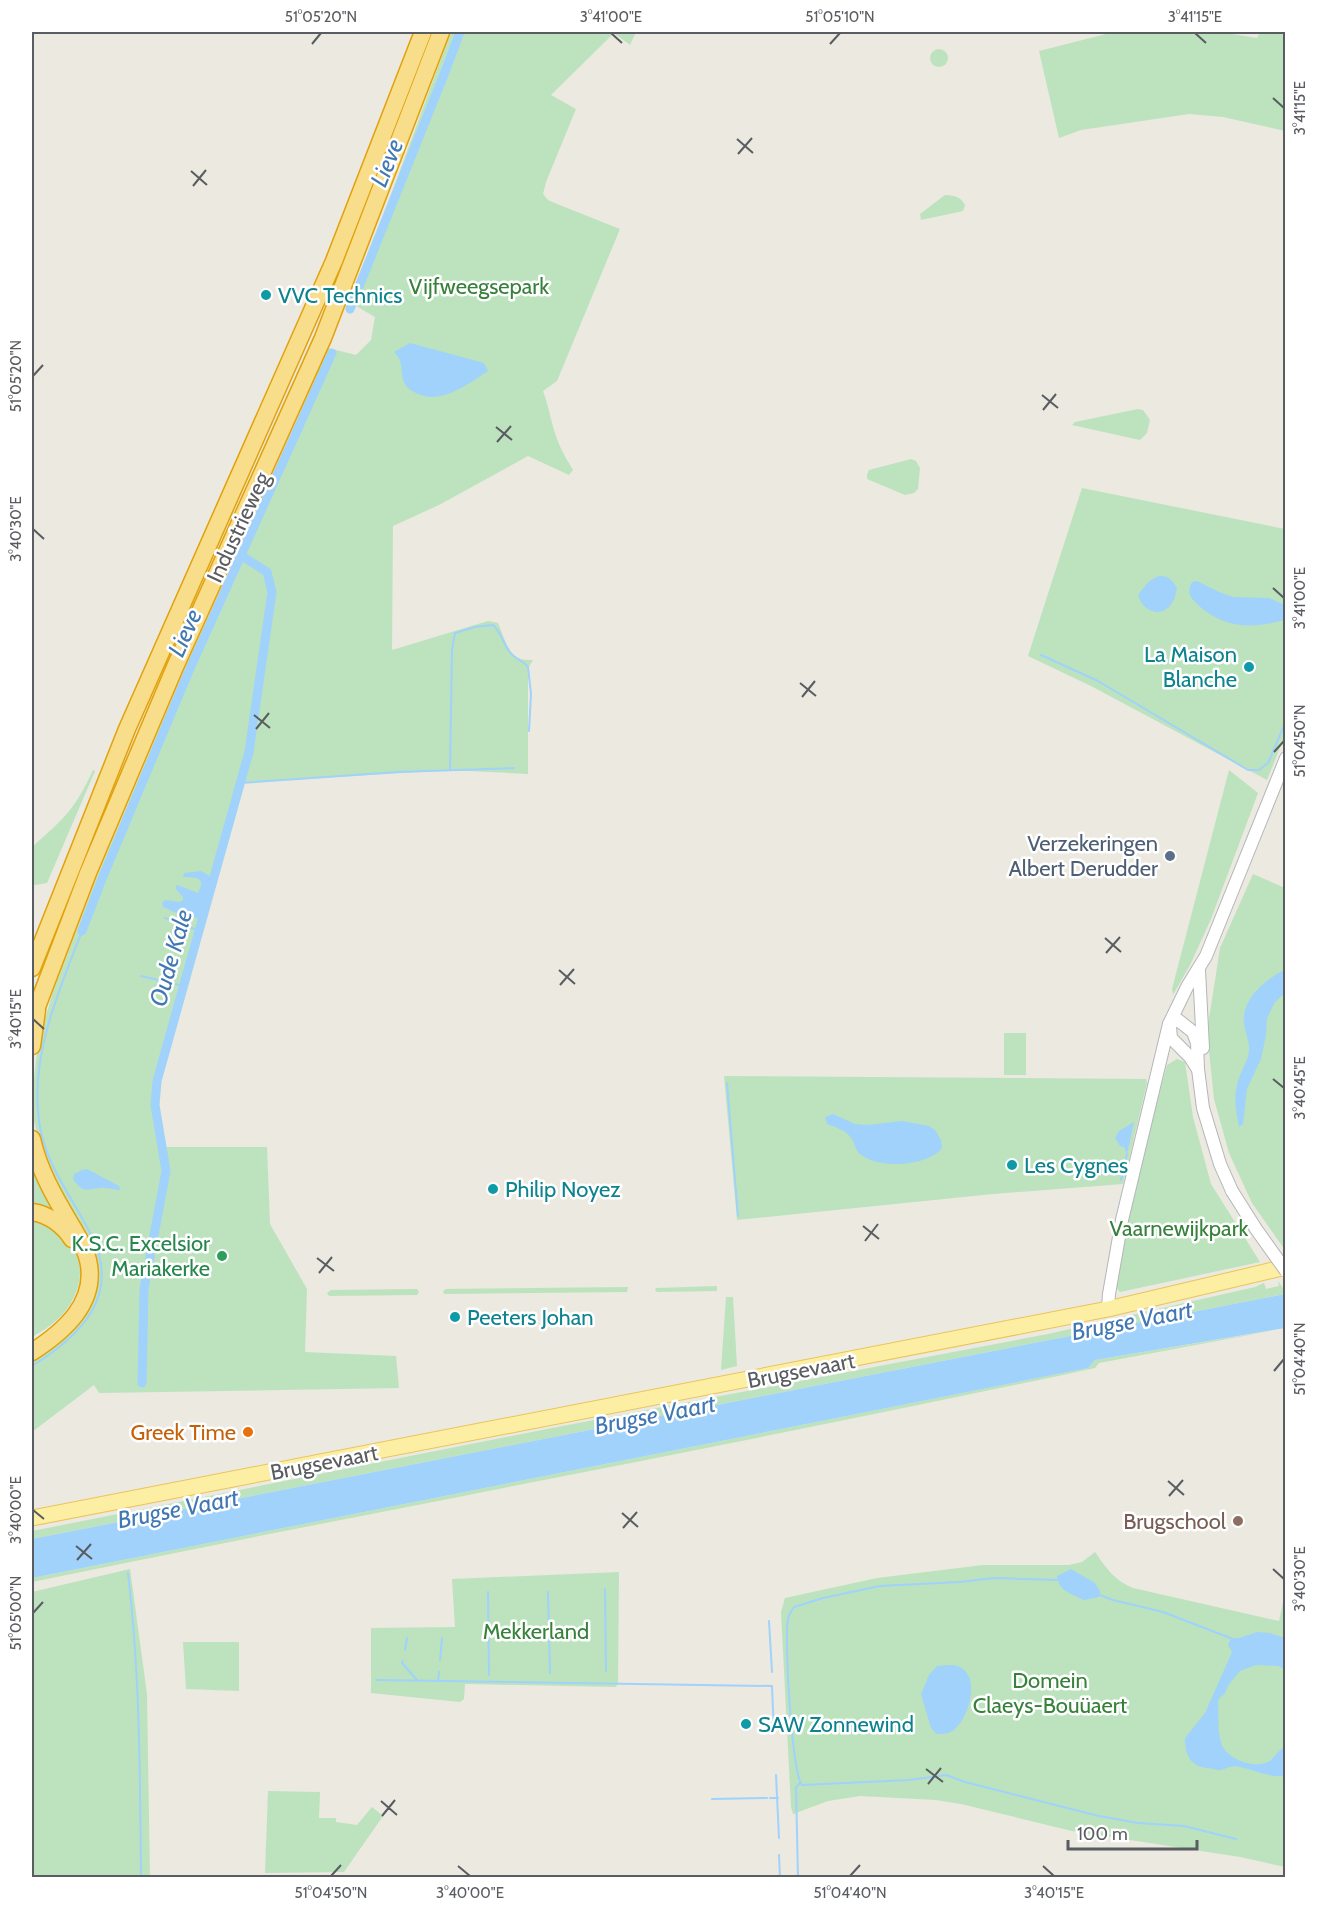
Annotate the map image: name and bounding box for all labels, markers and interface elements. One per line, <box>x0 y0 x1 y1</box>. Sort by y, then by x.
text: 51°05'20"N <box>285 8 357 26</box>
text: 3°41'00"E <box>580 8 642 26</box>
text: 51°05'10"N <box>805 8 875 26</box>
text: 3°41'15"E <box>1168 8 1222 26</box>
text: 3°41'15"E <box>1291 81 1309 135</box>
water label: Lieve <box>364 135 409 191</box>
park label: Vijfweegsepark <box>409 273 549 300</box>
place label: VVC Technics <box>278 282 402 309</box>
marker: VVC Technics <box>259 288 273 302</box>
text: 51°05'20"N <box>7 340 25 412</box>
street label: Industrieweg <box>201 467 276 587</box>
text: 3°40'30"E <box>7 496 25 562</box>
text: 3°41'00"E <box>1291 567 1309 629</box>
water label: Lieve <box>161 605 208 661</box>
place label: La Maison Blanche <box>1144 641 1237 693</box>
marker: La Maison Blanche <box>1242 660 1256 674</box>
text: 51°04'50"N <box>1291 705 1309 777</box>
place label: Verzekeringen Albert Derudder <box>1008 830 1158 882</box>
marker: Verzekeringen Albert Derudder <box>1163 849 1177 863</box>
water label: Oude Kale <box>143 906 198 1010</box>
text: 3°40'15"E <box>7 989 25 1049</box>
text: 3°40'45"E <box>1291 1056 1309 1120</box>
place label: Les Cygnes <box>1024 1152 1128 1179</box>
marker: Les Cygnes <box>1005 1158 1019 1172</box>
place label: Philip Noyez <box>505 1176 621 1203</box>
marker: Philip Noyez <box>486 1182 500 1196</box>
park label: Vaarnewijkpark <box>1110 1215 1249 1242</box>
place label: K.S.C. Excelsior Mariakerke <box>71 1230 210 1282</box>
marker: K.S.C. Excelsior Mariakerke <box>215 1249 229 1263</box>
water label: Brugse Vaart <box>1069 1294 1196 1346</box>
place label: Peeters Johan <box>467 1304 594 1331</box>
marker: Peeters Johan <box>448 1310 462 1324</box>
text: 51°04'40"N <box>1291 1322 1309 1396</box>
street label: Brugsevaart <box>745 1347 858 1394</box>
water label: Brugse Vaart <box>592 1388 719 1440</box>
place label: Greek Time <box>131 1419 236 1446</box>
marker: Greek Time <box>241 1425 255 1439</box>
street label: Brugsevaart <box>268 1439 381 1486</box>
text: 3°40'00"E <box>7 1476 25 1544</box>
water label: Brugse Vaart <box>115 1482 242 1534</box>
place label: Brugschool <box>1123 1508 1227 1535</box>
marker: Brugschool <box>1231 1514 1245 1528</box>
text: 3°40'30"E <box>1291 1546 1309 1612</box>
text: 51°05'00"N <box>7 1576 25 1650</box>
park label: Mekkerland <box>483 1618 589 1645</box>
park label: Domein Claeys-Bouüaert <box>973 1667 1128 1719</box>
place label: SAW Zonnewind <box>758 1711 914 1738</box>
marker: SAW Zonnewind <box>739 1717 753 1731</box>
scale bar <box>1068 1813 1197 1851</box>
text: 100 m <box>1077 1823 1128 1845</box>
text: 51°04'50"N <box>295 1884 367 1902</box>
text: 3°40'00"E <box>436 1884 504 1902</box>
text: 51°04'40"N <box>813 1884 887 1902</box>
text: 3°40'15"E <box>1024 1884 1084 1902</box>

